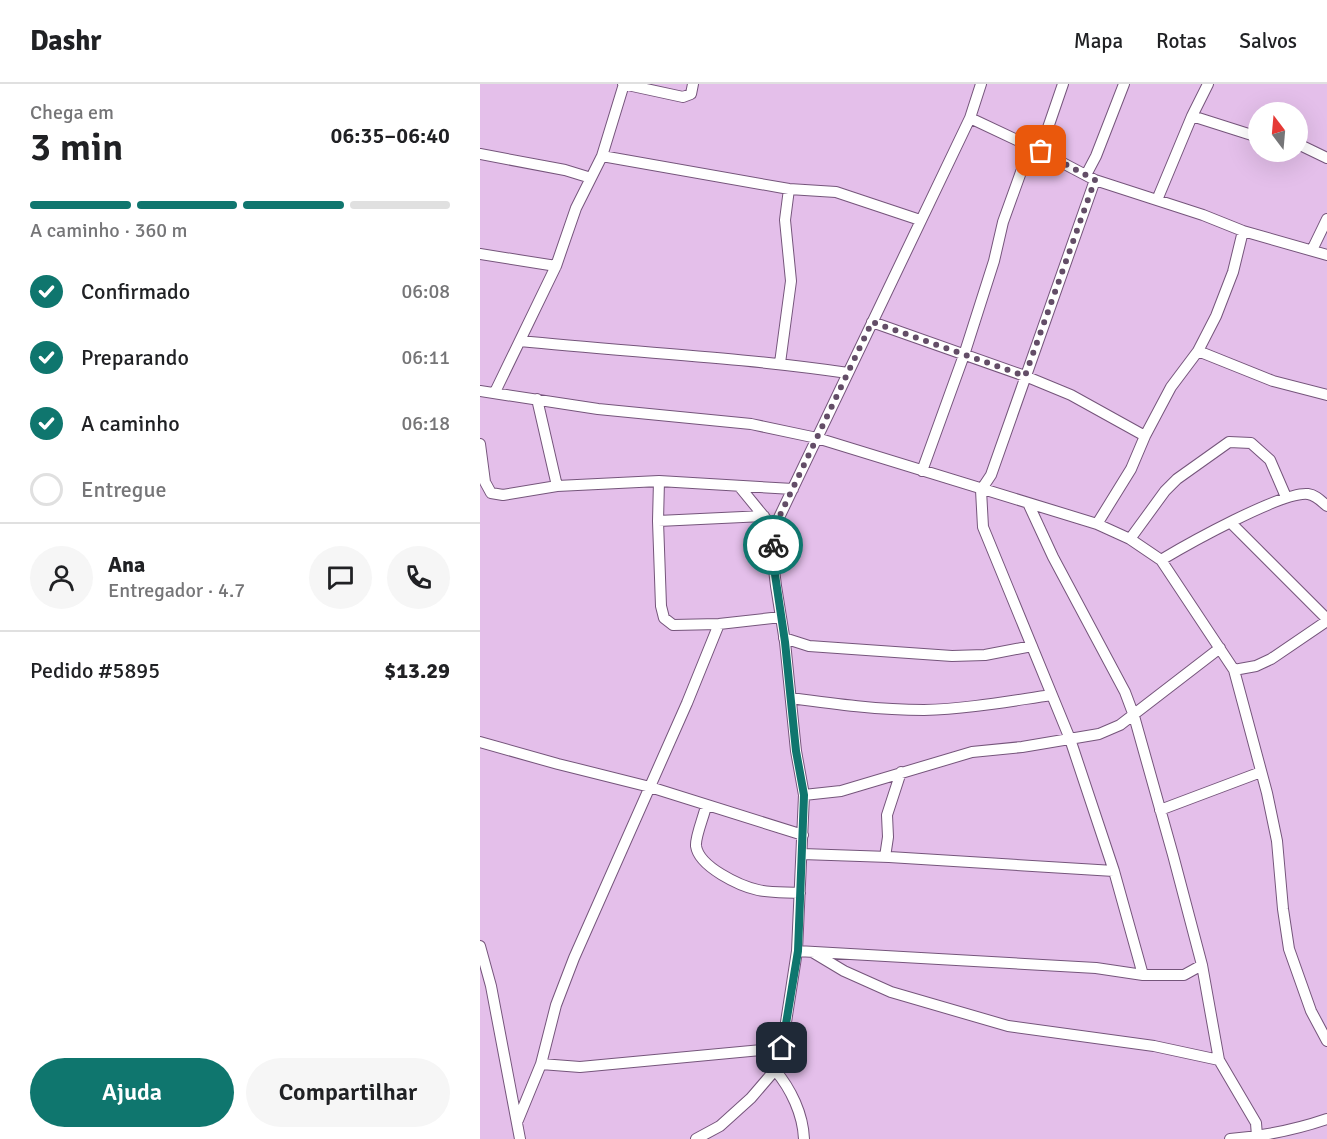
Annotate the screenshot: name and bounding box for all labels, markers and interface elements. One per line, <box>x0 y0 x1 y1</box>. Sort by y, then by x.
text: Dashr <box>30 24 101 58</box>
text: Mapa <box>1074 28 1123 54</box>
text: Rotas <box>1156 28 1206 54</box>
text: Salvos <box>1239 28 1297 54</box>
text: Chega em <box>30 100 114 125</box>
north arrow <box>1248 102 1308 162</box>
map controls <box>1248 102 1308 162</box>
text: 06:35–06:40 <box>331 122 450 149</box>
text: 3 min <box>30 123 123 171</box>
pin <box>1015 125 1066 176</box>
icon: bag <box>1024 134 1057 167</box>
text: A caminho · 360 m <box>30 218 187 243</box>
icon: check <box>30 275 63 308</box>
text: Confirmado <box>81 278 190 305</box>
text: 06:08 <box>401 279 450 304</box>
icon: check <box>30 341 63 374</box>
text: Preparando <box>81 344 189 371</box>
text: 06:11 <box>401 345 450 370</box>
icon: check <box>30 407 63 440</box>
text: A caminho <box>81 410 180 437</box>
text: 06:18 <box>401 411 450 436</box>
text: Entregue <box>81 476 166 503</box>
courier <box>743 515 803 575</box>
icon: bike <box>757 529 790 562</box>
button: person <box>30 546 93 609</box>
button: chat <box>309 546 372 609</box>
button: phone <box>387 546 450 609</box>
text: Ana <box>108 551 145 578</box>
text: Entregador · 4.7 <box>108 578 245 603</box>
text: Pedido #5895 <box>30 657 160 684</box>
text: $13.29 <box>384 657 450 684</box>
pin <box>756 1022 807 1073</box>
icon: home <box>765 1031 798 1064</box>
button: Ajuda <box>30 1058 234 1127</box>
button: Compartilhar <box>246 1058 450 1127</box>

